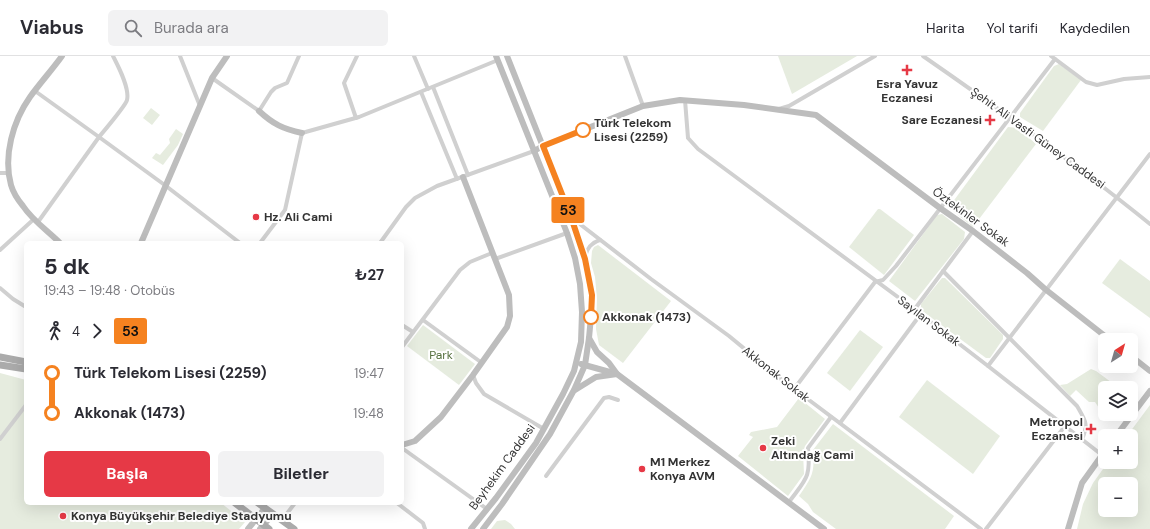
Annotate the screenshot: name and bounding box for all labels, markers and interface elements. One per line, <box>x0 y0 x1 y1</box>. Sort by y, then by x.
search box <box>108 10 388 46</box>
text: Viabus <box>20 15 84 40</box>
icon: search <box>122 17 144 39</box>
text: Burada ara <box>154 18 229 38</box>
text: Harita <box>926 19 965 37</box>
text: Yol tarifi <box>987 19 1038 37</box>
text: Kaydedilen <box>1060 19 1130 37</box>
marker: Esra Yavuz Eczanesi <box>902 65 912 75</box>
place label: Esra Yavuz Eczanesi <box>876 76 938 106</box>
street label: Şehit Ali Vasfi Güney Caddesi <box>968 84 1108 192</box>
place label: Sare Eczanesi <box>901 112 982 128</box>
place label: Türk Telekom Lisesi (2259) <box>594 115 671 145</box>
marker: Sare Eczanesi <box>985 115 995 125</box>
marker: Türk Telekom Lisesi (2259) <box>575 122 591 138</box>
street label: Öztekinler Sokak <box>929 184 1013 250</box>
line badge: 53 <box>550 197 586 223</box>
text: 53 <box>559 201 577 219</box>
place label: Hz. Ali Cami <box>264 209 332 225</box>
marker: Hz. Ali Cami <box>251 212 261 222</box>
text: 5 dk <box>44 252 90 281</box>
text: ₺27 <box>355 265 384 285</box>
text: 19:43 – 19:48 · Otobüs <box>44 282 175 299</box>
street label: Sayılan Sokak <box>894 292 964 350</box>
marker: Akkonak (1473) <box>583 309 599 325</box>
place label: Akkonak (1473) <box>602 309 691 325</box>
icon: walk <box>44 320 66 342</box>
icon: forward <box>86 320 108 342</box>
text: 53 <box>122 322 139 340</box>
text: 4 <box>72 323 80 340</box>
north arrow <box>1098 333 1138 373</box>
map controls <box>1098 333 1138 517</box>
street label: Akkonak Sokak <box>739 342 813 406</box>
park label: Park <box>429 347 453 363</box>
text: Türk Telekom Lisesi (2259) <box>74 363 267 383</box>
text: 19:47 <box>354 365 384 382</box>
button: layers <box>1098 381 1138 421</box>
text: Akkonak (1473) <box>74 403 185 423</box>
text: 19:48 <box>353 405 384 422</box>
place label: Metropol Eczanesi <box>1030 414 1083 444</box>
street label: Beyhekim Caddesi <box>465 421 539 513</box>
marker: Metropol Eczanesi <box>1086 424 1096 434</box>
button: + <box>1098 429 1138 469</box>
place label: Zeki Altındağ Cami <box>771 433 854 463</box>
marker: Zeki Altındağ Cami <box>758 443 768 453</box>
button: Başla <box>44 451 210 497</box>
button: Biletler <box>218 451 384 497</box>
place label: M1 Merkez Konya AVM <box>650 454 715 484</box>
marker: M1 Merkez Konya AVM <box>637 464 647 474</box>
button: − <box>1098 477 1138 517</box>
place label: Konya Büyükşehir Belediye Stadyumu <box>71 508 292 524</box>
marker: Konya Büyükşehir Belediye Stadyumu <box>58 511 68 521</box>

